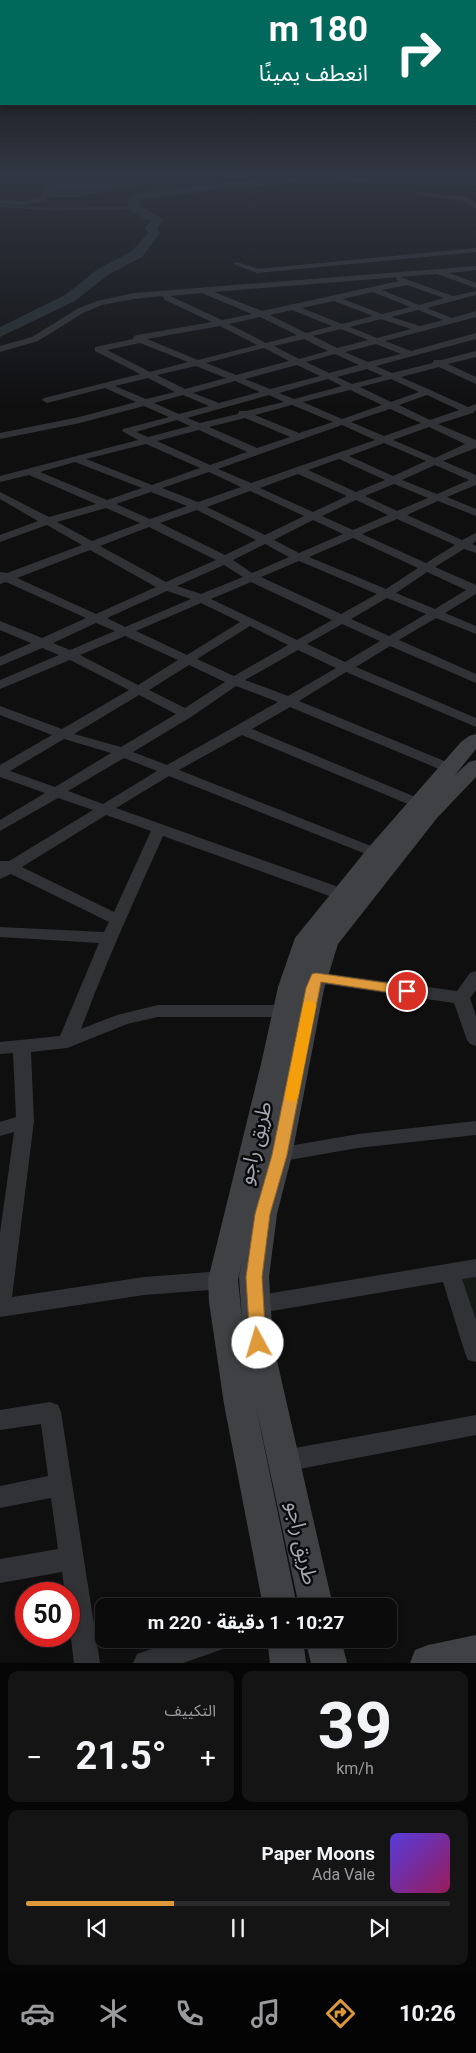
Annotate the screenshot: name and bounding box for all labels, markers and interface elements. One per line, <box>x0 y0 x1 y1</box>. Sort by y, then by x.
text: 180 m <box>269 9 368 50</box>
icon: right <box>386 20 451 85</box>
text: انعطف يمينًا <box>259 61 368 86</box>
pin <box>386 970 428 1012</box>
icon: arrive <box>393 977 421 1005</box>
street label: طريق راجو <box>233 1099 278 1187</box>
position arrow <box>231 1316 283 1368</box>
street label: طريق راجو <box>280 1499 323 1587</box>
speed limit sign: 50 <box>15 1582 80 1647</box>
text: 10:27 · 1 دقيقة · 220 m <box>148 1611 344 1634</box>
text: 39 <box>318 1688 392 1764</box>
text: التكييف <box>164 1701 216 1720</box>
text: 21.5° <box>75 1734 167 1778</box>
text: − <box>26 1741 42 1774</box>
text: + <box>200 1741 216 1774</box>
text: km/h <box>336 1759 374 1778</box>
text: Paper Moons <box>262 1842 375 1865</box>
text: Ada Vale <box>312 1865 375 1884</box>
icon: previous <box>83 1914 111 1942</box>
icon: pause <box>224 1914 252 1942</box>
icon: next <box>365 1914 393 1942</box>
icon: car <box>20 1996 55 2031</box>
icon: climate <box>96 1996 131 2031</box>
icon: phone <box>172 1996 207 2031</box>
icon: music <box>248 1996 283 2031</box>
icon: directions <box>323 1996 358 2031</box>
text: 10:26 <box>399 2001 456 2026</box>

